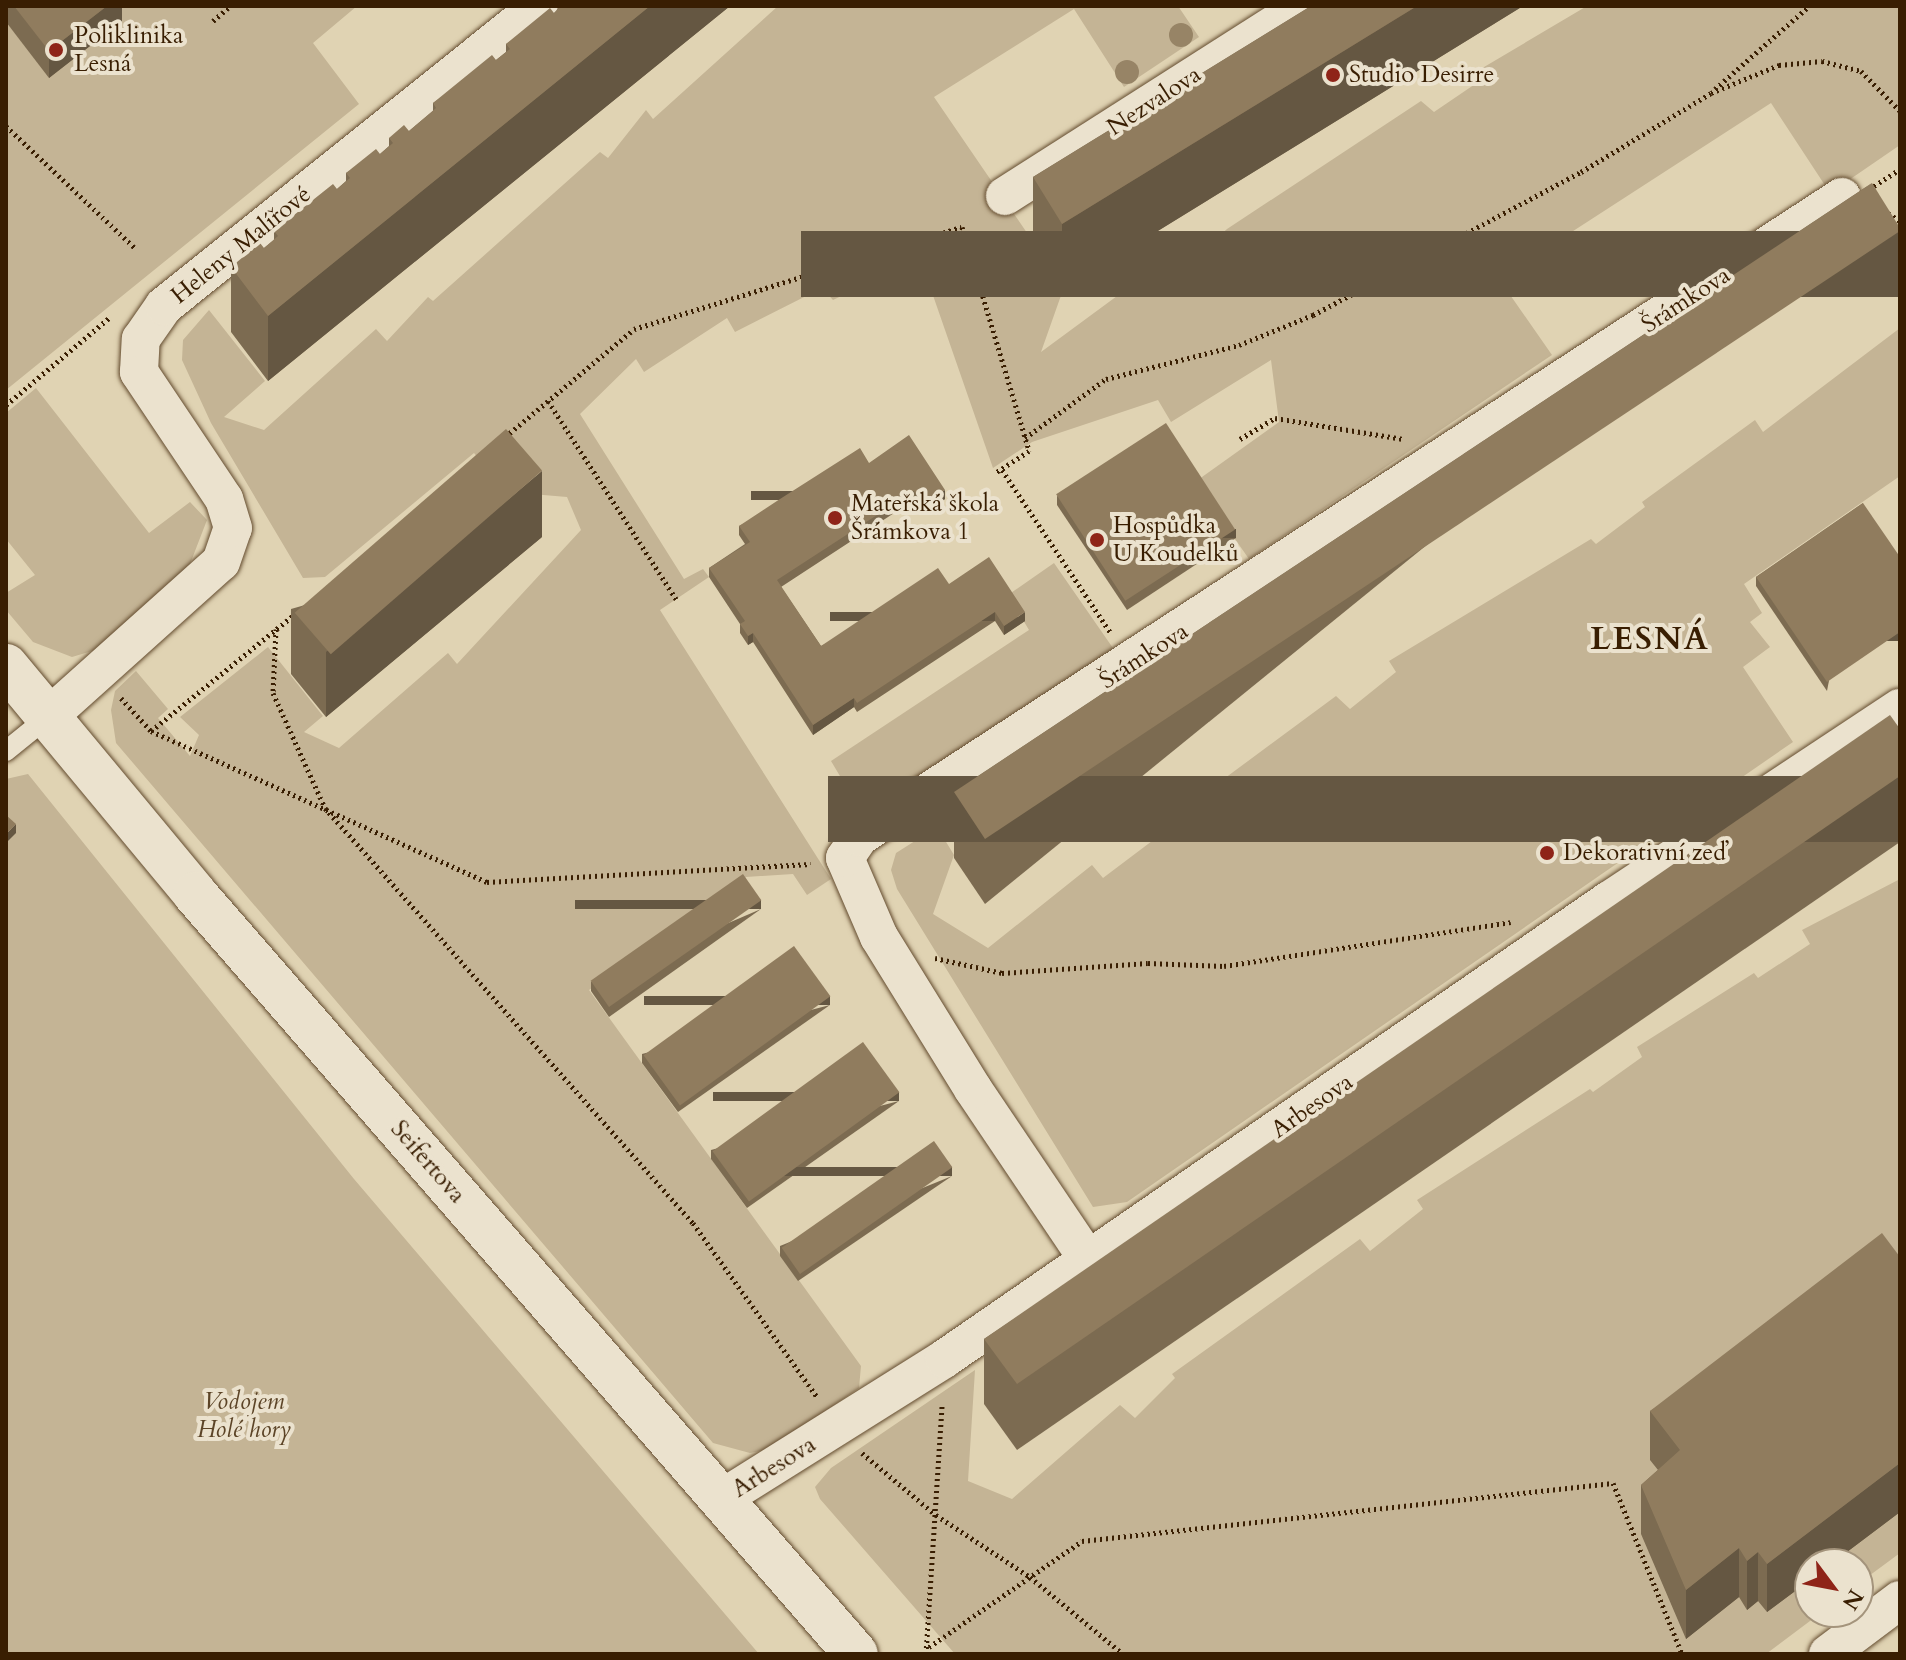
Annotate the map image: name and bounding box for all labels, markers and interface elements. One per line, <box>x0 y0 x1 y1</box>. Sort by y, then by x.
place label: Poliklinika Lesná <box>74 22 183 78</box>
marker: Poliklinika Lesná <box>45 39 67 61</box>
street label: Nezvalova <box>1102 60 1206 142</box>
place label: Studio Desirre <box>1349 61 1494 89</box>
marker: Studio Desirre <box>1324 66 1342 84</box>
street label: Heleny Malířové <box>165 180 317 310</box>
street label: Šrámkova <box>1636 261 1736 339</box>
place label: Mateřská škola Šrámkova 1 <box>851 490 999 546</box>
marker: Mateřská škola Šrámkova 1 <box>826 509 844 527</box>
place label: Hospůdka U Koudelků <box>1113 512 1239 568</box>
marker: Hospůdka U Koudelků <box>1088 531 1106 549</box>
street label: Šrámkova <box>1094 617 1194 695</box>
district label: LESNÁ <box>1590 620 1710 658</box>
place label: Dekorativní zeď <box>1563 839 1729 867</box>
marker: Dekorativní zeď <box>1538 844 1556 862</box>
street label: Arbesova <box>1266 1067 1358 1145</box>
street label: Seifertova <box>384 1115 472 1209</box>
park label: Vodojem Holé hory <box>197 1388 291 1444</box>
street label: Arbesova <box>727 1430 821 1504</box>
north arrow <box>1794 1548 1874 1628</box>
text: N <box>1835 1584 1870 1616</box>

